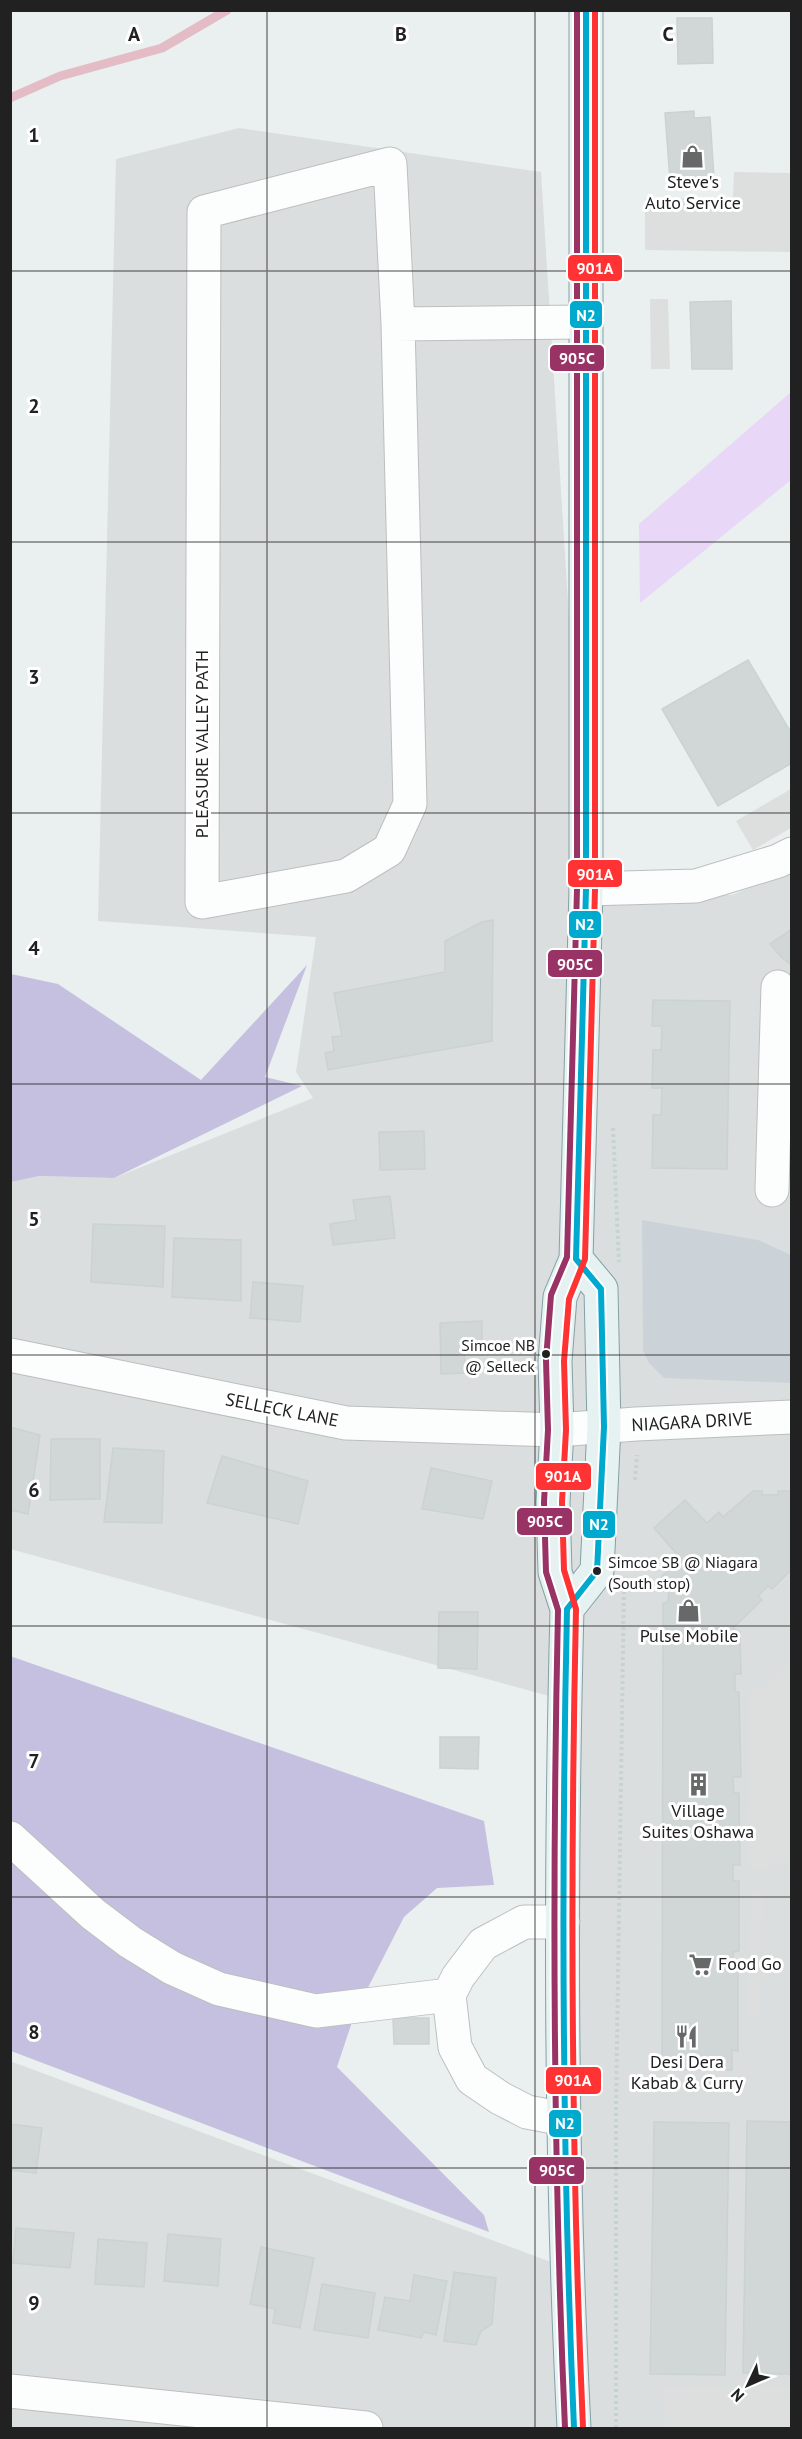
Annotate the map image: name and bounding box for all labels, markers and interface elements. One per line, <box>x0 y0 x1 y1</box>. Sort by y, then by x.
text: A <box>128 21 141 47</box>
text: B <box>395 21 407 47</box>
text: C <box>662 21 674 47</box>
text: 1 <box>28 122 40 148</box>
shop icon: Steve's Auto Service <box>680 143 706 169</box>
place label: Steve's Auto Service <box>645 170 741 214</box>
line badge: 901A <box>567 254 623 282</box>
text: 901A <box>577 258 614 278</box>
line badge: N2 <box>569 300 603 329</box>
text: N2 <box>576 305 596 325</box>
line badge: 905C <box>549 344 605 372</box>
text: 905C <box>559 348 595 368</box>
text: 2 <box>28 393 40 419</box>
street label: PLEASURE VALLEY PATH <box>190 650 213 838</box>
text: 3 <box>28 664 40 690</box>
line badge: 901A <box>567 859 623 888</box>
text: 901A <box>577 864 614 884</box>
line badge: N2 <box>568 910 602 939</box>
text: N2 <box>575 914 595 934</box>
text: 4 <box>28 935 40 961</box>
line badge: 905C <box>547 949 603 978</box>
text: 905C <box>557 954 593 974</box>
text: 5 <box>28 1206 40 1232</box>
place label: Simcoe NB @ Selleck <box>461 1335 535 1376</box>
marker: Simcoe NB @ Selleck <box>540 1348 552 1360</box>
street label: SELLECK LANE <box>224 1387 341 1432</box>
street label: NIAGARA DRIVE <box>631 1407 753 1436</box>
line badge: 901A <box>535 1462 592 1491</box>
text: 901A <box>545 1466 582 1486</box>
text: 6 <box>28 1477 40 1503</box>
line badge: 905C <box>516 1507 573 1536</box>
line badge: N2 <box>582 1510 616 1539</box>
text: 905C <box>527 1511 563 1531</box>
text: N2 <box>589 1514 609 1534</box>
place label: Simcoe SB @ Niagara (South stop) <box>608 1552 758 1593</box>
marker: Simcoe SB @ Niagara (South stop) <box>591 1565 603 1577</box>
shop icon: Pulse Mobile <box>676 1597 702 1623</box>
place label: Pulse Mobile <box>640 1624 738 1647</box>
text: 7 <box>28 1748 40 1774</box>
building icon: Village Suites Oshawa <box>685 1772 711 1798</box>
place label: Village Suites Oshawa <box>642 1799 754 1843</box>
supermarket icon: Food Go <box>687 1951 713 1977</box>
place label: Food Go <box>718 1952 782 1975</box>
text: 8 <box>28 2019 40 2045</box>
restaurant icon: Desi Dera Kabab & Curry <box>674 2023 700 2049</box>
place label: Desi Dera Kabab & Curry <box>631 2050 744 2094</box>
line badge: 901A <box>545 2066 602 2095</box>
text: 901A <box>555 2070 592 2090</box>
line badge: N2 <box>548 2109 582 2138</box>
text: N2 <box>555 2113 575 2133</box>
line badge: 905C <box>528 2156 585 2185</box>
text: 905C <box>539 2160 575 2180</box>
text: 9 <box>28 2290 40 2316</box>
north arrow <box>718 2355 778 2415</box>
text: N <box>726 2385 748 2406</box>

